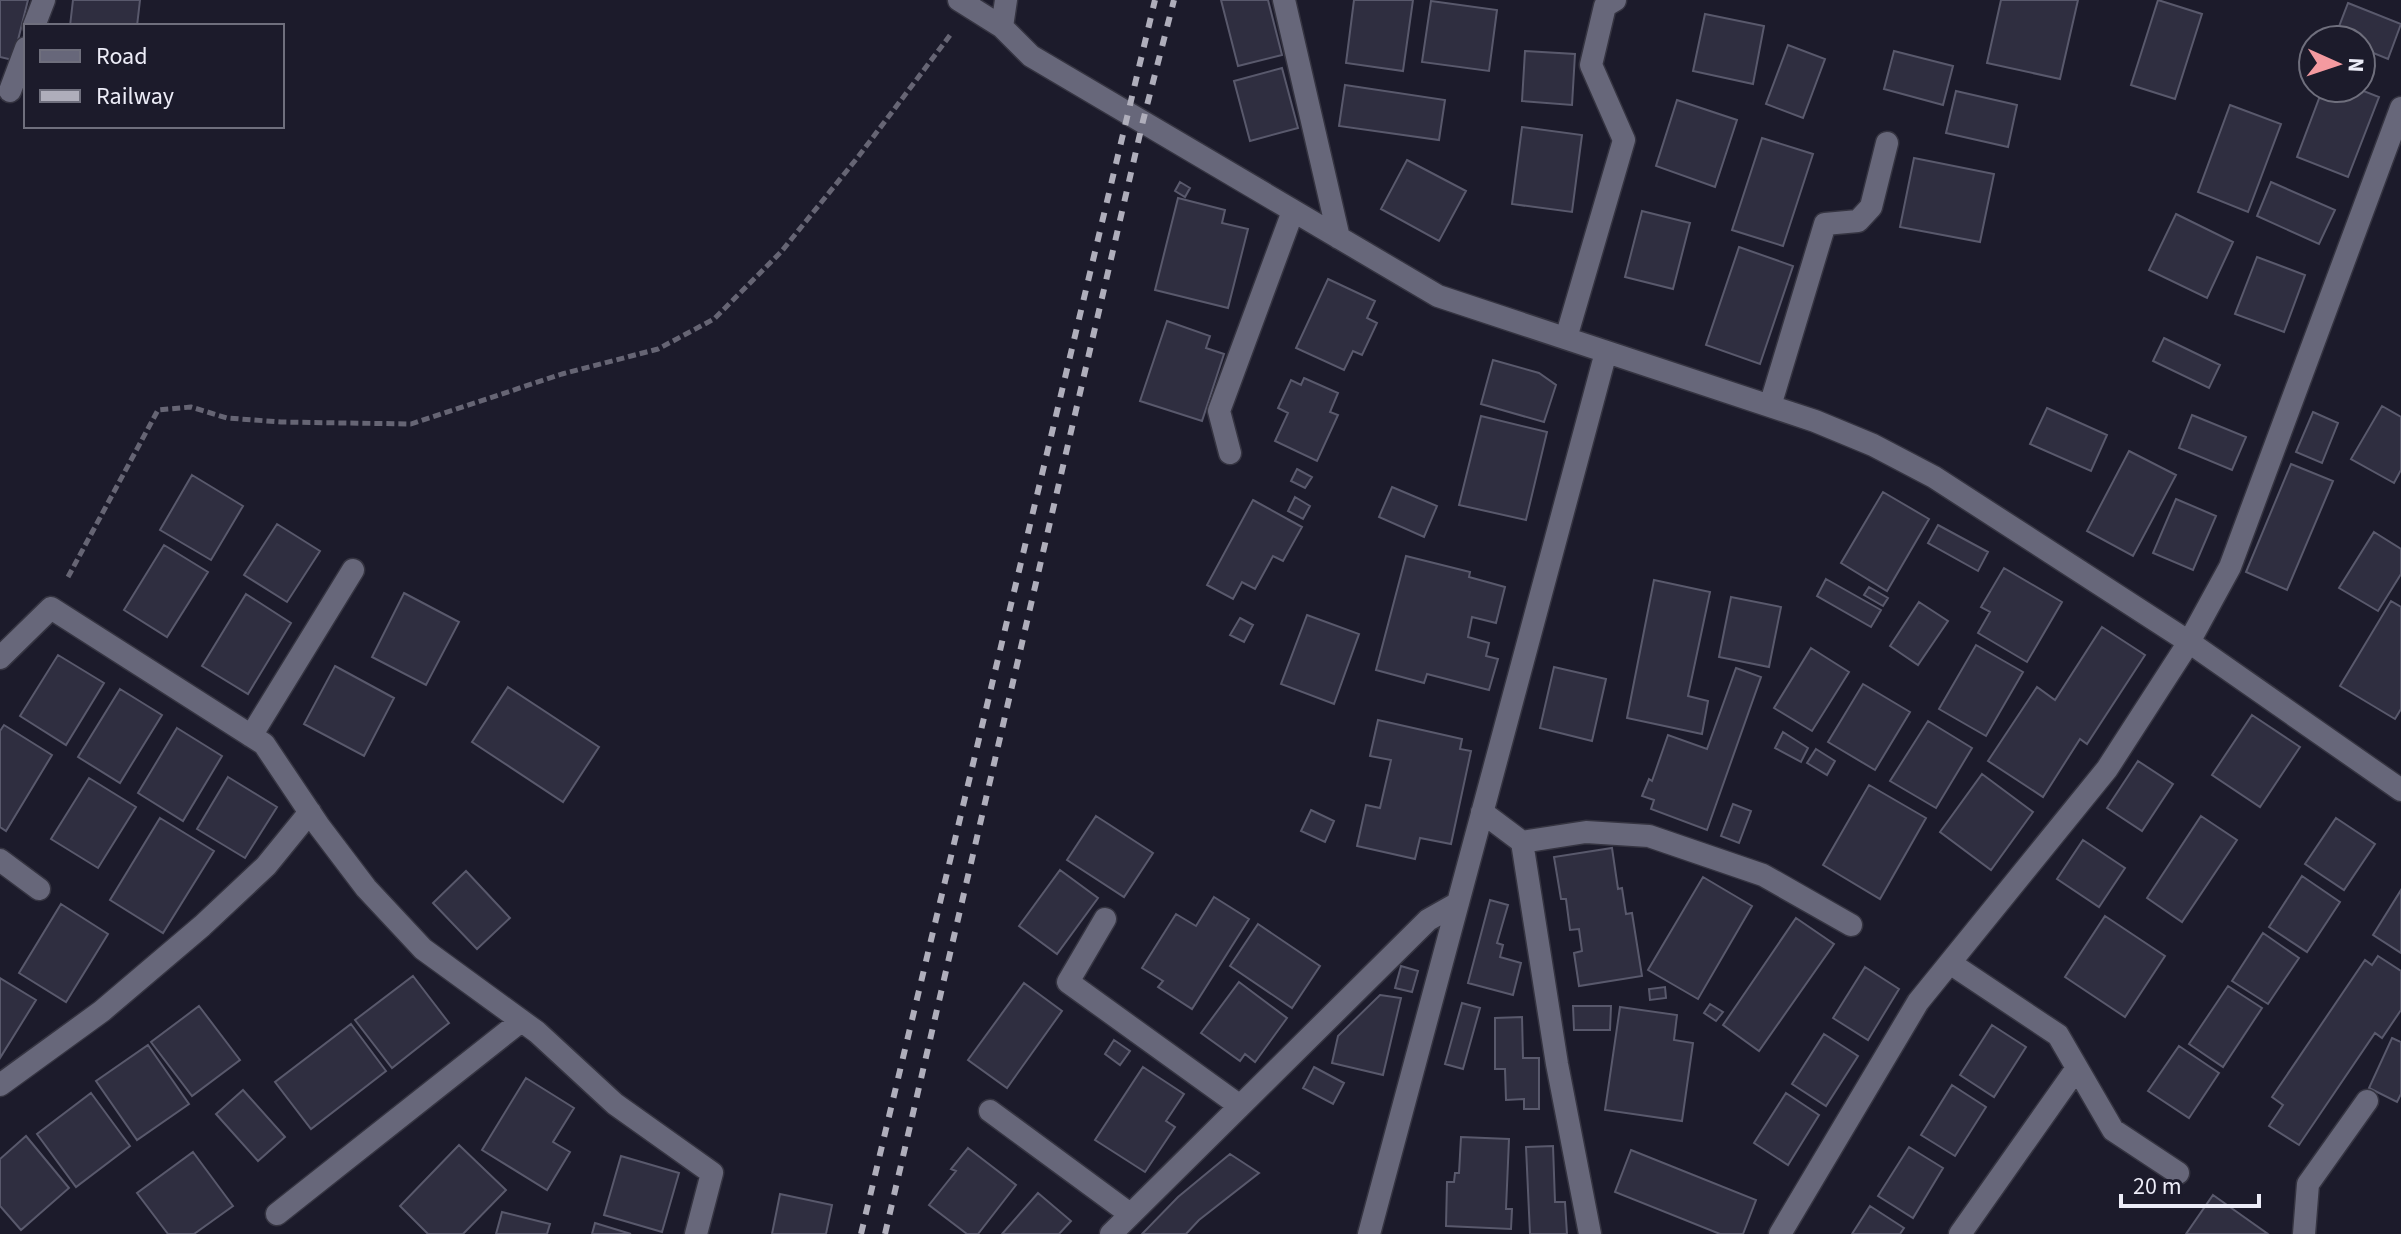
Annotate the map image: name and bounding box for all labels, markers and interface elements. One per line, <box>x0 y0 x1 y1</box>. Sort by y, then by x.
legend <box>24 24 284 128</box>
north arrow <box>2297 24 2377 104</box>
text: Road <box>96 39 148 74</box>
text: N <box>2340 57 2372 73</box>
text: Railway <box>96 79 174 114</box>
scale bar <box>2121 1158 2259 1208</box>
text: 20 m <box>2133 1169 2182 1204</box>

